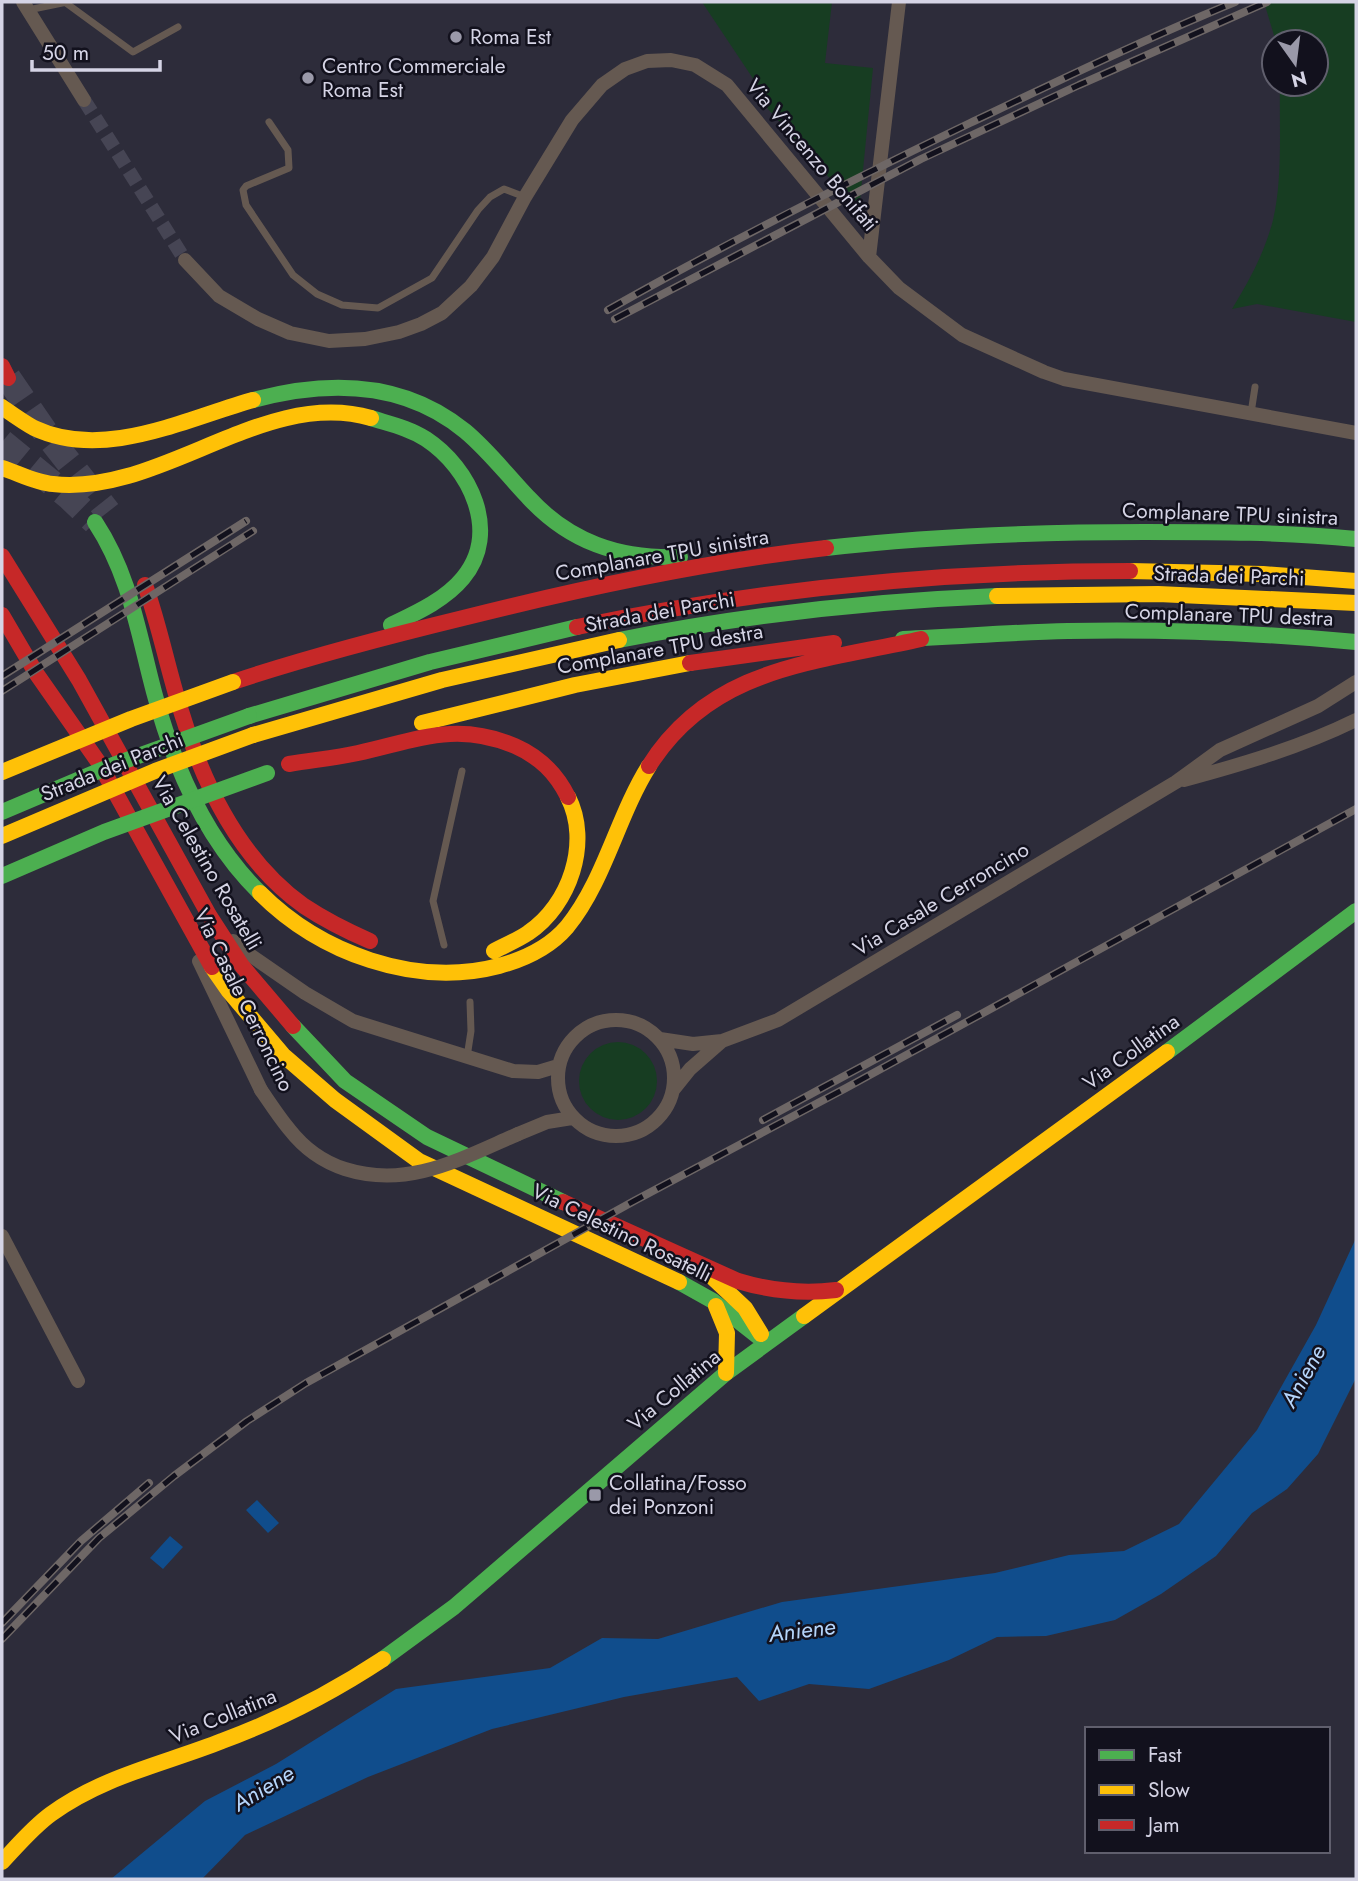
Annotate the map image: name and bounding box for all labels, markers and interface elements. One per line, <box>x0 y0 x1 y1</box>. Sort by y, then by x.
place label: Roma Est <box>470 22 551 52</box>
scale bar <box>32 28 159 72</box>
north arrow <box>1260 28 1330 98</box>
marker: Roma Est <box>448 29 464 45</box>
text: 50 m <box>42 38 89 68</box>
place label: Centro Commerciale Roma Est <box>322 51 506 105</box>
text: N <box>1288 64 1310 94</box>
marker: Centro Commerciale Roma Est <box>300 70 316 86</box>
street label: Via Vincenzo Bonifati <box>739 72 885 238</box>
street label: Complanare TPU sinistra <box>1121 495 1339 533</box>
street label: Complanare TPU sinistra <box>553 521 771 589</box>
street label: Strada dei Parchi <box>1153 558 1305 594</box>
street label: Strada dei Parchi <box>583 584 737 640</box>
street label: Complanare TPU destra <box>1124 596 1334 634</box>
street label: Complanare TPU destra <box>555 616 765 682</box>
street label: Strada dei Parchi <box>36 725 188 809</box>
street label: Via Celestino Rosatelli <box>145 770 269 956</box>
street label: Via Casale Cerroncino <box>847 835 1035 963</box>
street label: Via Casale Cerroncino <box>187 903 301 1097</box>
street label: Via Collatina <box>1076 1007 1186 1097</box>
street label: Via Celestino Rosatelli <box>527 1176 717 1290</box>
water label: Aniene <box>1271 1338 1334 1414</box>
street label: Via Collatina <box>621 1342 727 1438</box>
place label: Collatina/Fosso dei Ponzoni <box>609 1468 747 1522</box>
marker: Collatina/Fosso dei Ponzoni <box>587 1487 603 1503</box>
water label: Aniene <box>766 1609 838 1651</box>
street label: Via Collatina <box>165 1681 281 1751</box>
legend <box>1085 1727 1330 1853</box>
text: Fast <box>1148 1740 1181 1770</box>
water label: Aniene <box>225 1756 301 1820</box>
text: Slow <box>1148 1775 1190 1805</box>
text: Jam <box>1145 1810 1180 1840</box>

